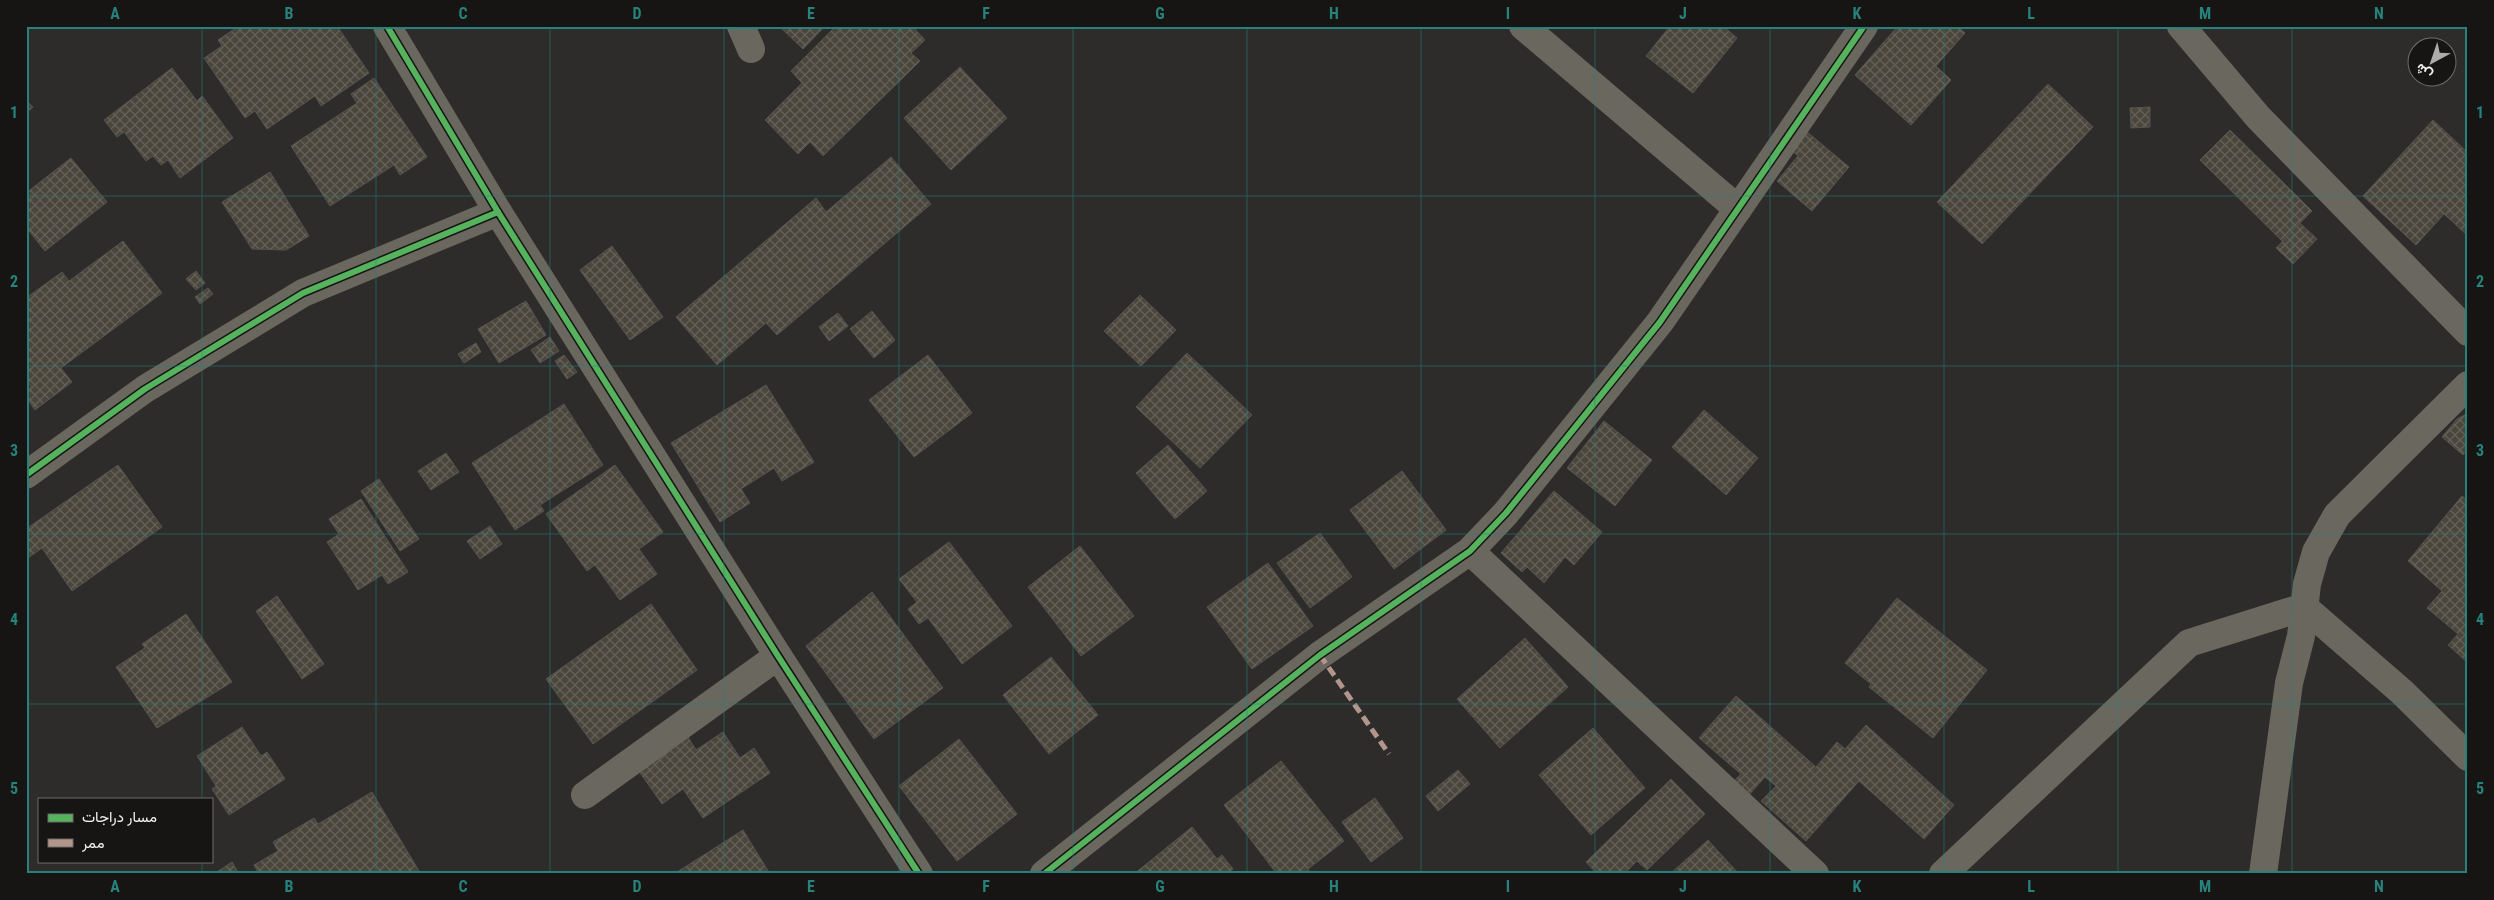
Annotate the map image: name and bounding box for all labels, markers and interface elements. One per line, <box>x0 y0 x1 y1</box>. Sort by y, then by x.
text: A <box>110 4 120 23</box>
text: B <box>285 4 294 23</box>
text: C <box>458 4 468 23</box>
text: D <box>632 4 642 23</box>
text: E <box>807 4 815 23</box>
text: F <box>982 4 990 23</box>
text: G <box>1155 4 1165 23</box>
text: H <box>1329 4 1339 23</box>
text: I <box>1506 4 1510 23</box>
text: J <box>1679 4 1687 23</box>
text: K <box>1853 4 1862 23</box>
text: L <box>2027 4 2035 23</box>
text: M <box>2199 4 2211 23</box>
text: N <box>2374 4 2384 23</box>
north arrow <box>2406 38 2456 88</box>
text: ش <box>2412 60 2436 83</box>
text: 1 <box>10 103 18 122</box>
text: 1 <box>2476 103 2484 122</box>
text: 2 <box>10 272 18 291</box>
text: 2 <box>2476 272 2484 291</box>
text: 3 <box>10 441 18 460</box>
text: 3 <box>2476 441 2484 460</box>
text: 4 <box>10 610 18 629</box>
text: 4 <box>2476 610 2484 629</box>
text: 5 <box>10 779 18 798</box>
text: 5 <box>2476 779 2484 798</box>
legend <box>38 798 212 862</box>
text: مسار دراجات <box>82 808 157 826</box>
text: ممر <box>81 834 104 852</box>
text: A <box>110 877 120 896</box>
text: B <box>285 877 294 896</box>
text: C <box>458 877 468 896</box>
text: D <box>632 877 642 896</box>
text: E <box>807 877 815 896</box>
text: F <box>982 877 990 896</box>
text: G <box>1155 877 1165 896</box>
text: H <box>1329 877 1339 896</box>
text: I <box>1506 877 1510 896</box>
text: J <box>1679 877 1687 896</box>
text: K <box>1853 877 1862 896</box>
text: L <box>2027 877 2035 896</box>
text: M <box>2199 877 2211 896</box>
text: N <box>2374 877 2384 896</box>

